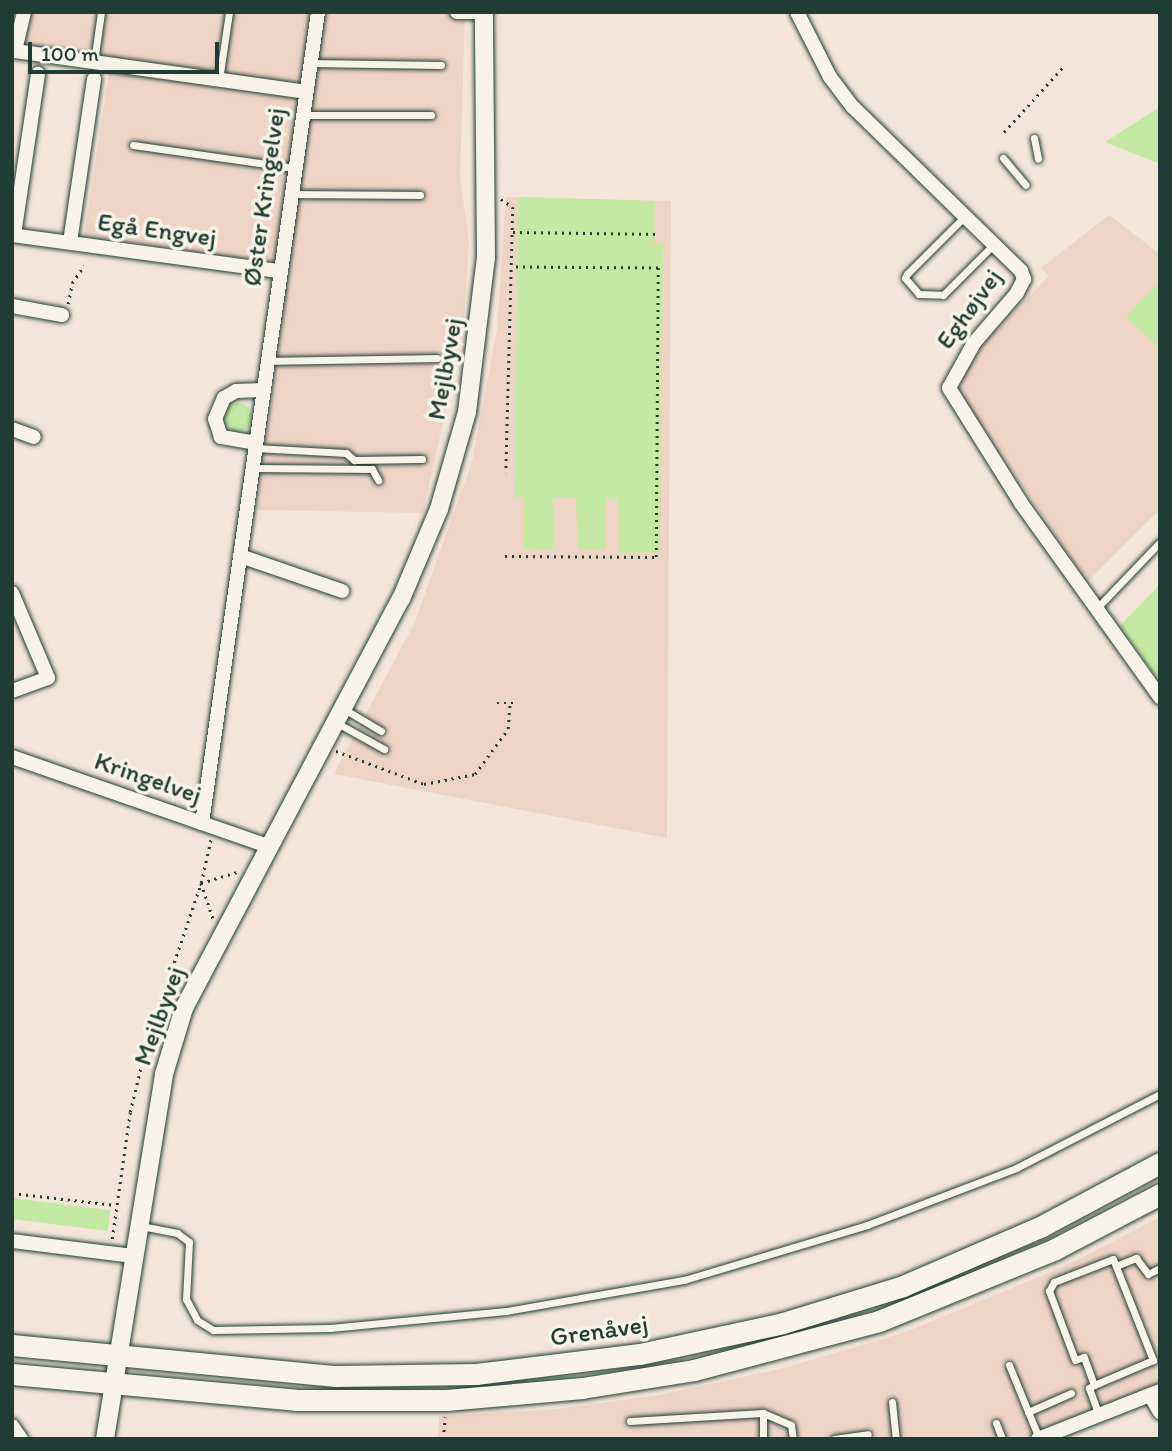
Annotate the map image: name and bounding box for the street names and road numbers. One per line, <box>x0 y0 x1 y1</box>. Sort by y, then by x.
street label: Øster Kringelvej <box>236 106 292 288</box>
street label: Egå Engvej <box>95 206 219 254</box>
street label: Eghøjvej <box>929 263 1009 355</box>
street label: Mejlbyvej <box>421 315 469 423</box>
street label: Kringelvej <box>90 745 206 811</box>
street label: Mejlbyvej <box>127 962 191 1070</box>
street label: Grenåvej <box>548 1309 650 1353</box>

